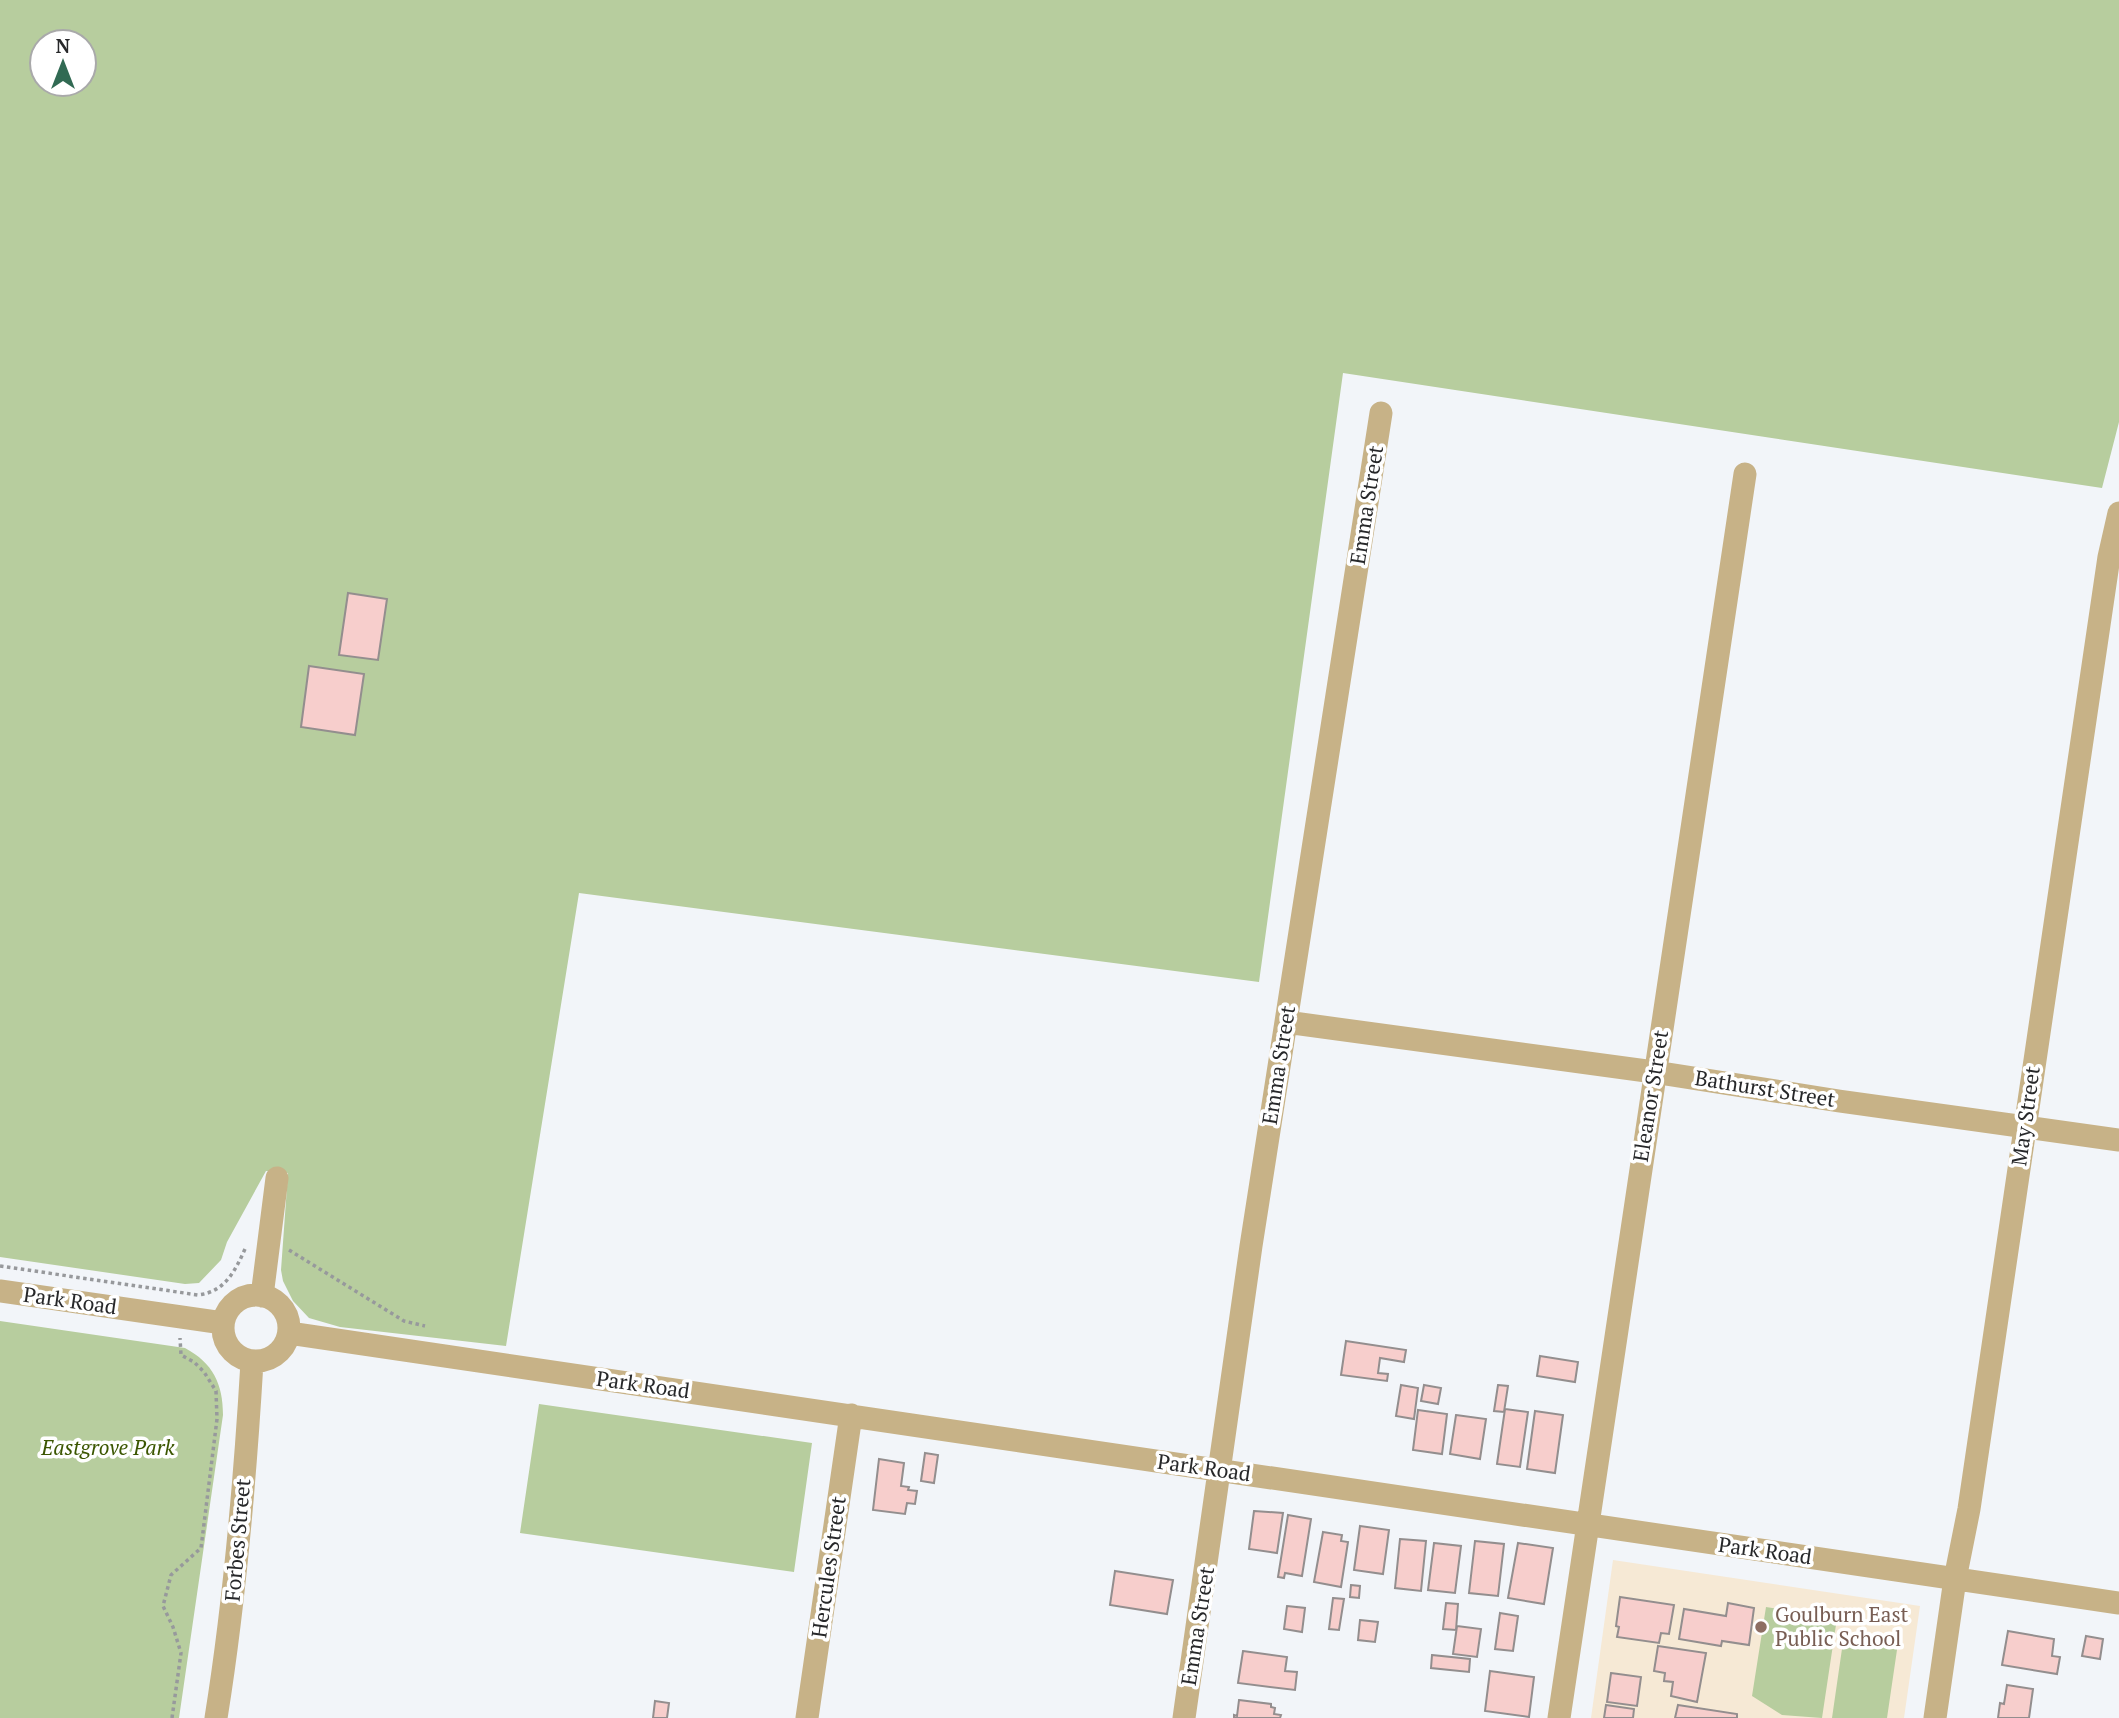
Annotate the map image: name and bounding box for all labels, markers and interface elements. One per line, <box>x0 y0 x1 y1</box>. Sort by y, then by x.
north arrow <box>28 28 98 98</box>
text: N <box>56 33 71 58</box>
street label: Emma Street <box>1343 443 1389 566</box>
street label: Emma Street <box>1255 1003 1301 1126</box>
street label: Eleanor Street <box>1626 1028 1674 1164</box>
street label: Bathurst Street <box>1693 1063 1838 1113</box>
street label: May Street <box>2004 1064 2046 1168</box>
street label: Park Road <box>22 1280 119 1320</box>
street label: Park Road <box>595 1364 692 1404</box>
park label: Eastgrove Park <box>40 1433 176 1461</box>
street label: Park Road <box>1156 1447 1253 1487</box>
street label: Forbes Street <box>218 1477 256 1603</box>
street label: Hercules Street <box>804 1494 852 1640</box>
street label: Park Road <box>1717 1530 1814 1570</box>
street label: Emma Street <box>1174 1564 1220 1687</box>
place label: Goulburn East Public School <box>1775 1600 1908 1652</box>
marker: Goulburn East Public School <box>1753 1619 1769 1635</box>

